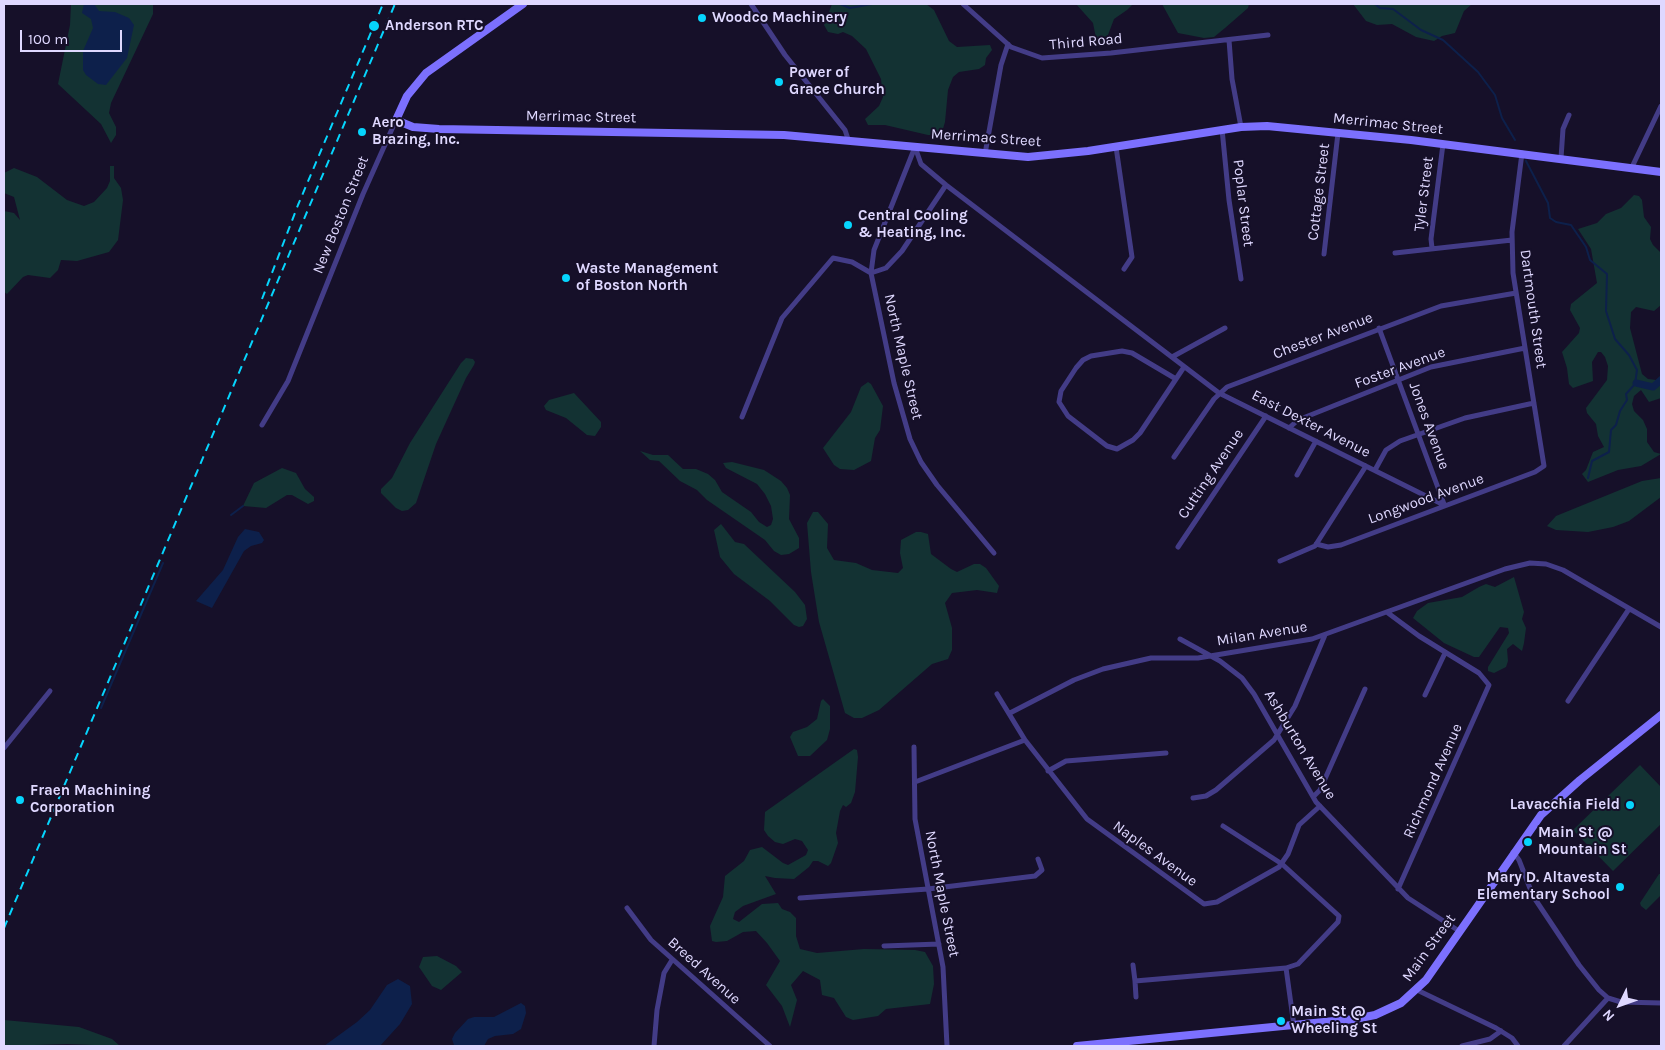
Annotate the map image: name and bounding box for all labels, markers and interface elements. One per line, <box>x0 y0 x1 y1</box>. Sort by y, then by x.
place label: Woodco Machinery <box>712 9 847 27</box>
marker: Woodco Machinery <box>696 12 708 24</box>
place label: Anderson RTC <box>385 17 483 35</box>
marker: Anderson RTC <box>367 19 381 33</box>
scale bar <box>22 20 125 52</box>
text: 100 m <box>28 30 68 48</box>
street label: Third Road <box>1049 30 1123 54</box>
place label: Power of Grace Church <box>789 64 885 99</box>
marker: Power of Grace Church <box>773 76 785 88</box>
street label: Merrimac Street <box>526 107 636 127</box>
street label: Merrimac Street <box>1332 109 1444 139</box>
place label: Aero Brazing, Inc. <box>372 114 459 149</box>
street label: Merrimac Street <box>930 125 1042 151</box>
marker: Aero Brazing, Inc. <box>356 126 368 138</box>
street label: Cottage Street <box>1304 142 1334 242</box>
street label: New Boston Street <box>309 153 373 277</box>
street label: Tyler Street <box>1410 155 1438 233</box>
street label: Poplar Street <box>1229 158 1257 248</box>
place label: Central Cooling & Heating, Inc. <box>858 207 968 242</box>
marker: Central Cooling & Heating, Inc. <box>842 219 854 231</box>
street label: Dartmouth Street <box>1516 248 1550 370</box>
place label: Waste Management of Boston North <box>576 260 718 295</box>
marker: Waste Management of Boston North <box>560 272 572 284</box>
street label: North Maple Street <box>880 292 926 422</box>
street label: Chester Avenue <box>1271 309 1375 363</box>
street label: Foster Avenue <box>1352 343 1448 393</box>
street label: Jones Avenue <box>1405 380 1453 472</box>
street label: East Dexter Avenue <box>1249 386 1373 462</box>
street label: Cutting Avenue <box>1174 426 1248 522</box>
street label: Longwood Avenue <box>1366 470 1486 528</box>
street label: Milan Avenue <box>1215 618 1309 650</box>
street label: Ashburton Avenue <box>1260 687 1340 803</box>
street label: Richmond Avenue <box>1400 721 1466 841</box>
place label: Fraen Machining Corporation <box>30 782 150 817</box>
marker: Fraen Machining Corporation <box>14 794 26 806</box>
place label: Lavacchia Field <box>1510 796 1620 814</box>
marker: Lavacchia Field <box>1624 799 1636 811</box>
street label: Naples Avenue <box>1109 817 1201 891</box>
place label: Main St @ Mountain St <box>1538 824 1627 859</box>
street label: North Maple Street <box>921 829 963 959</box>
marker: Main St @ Mountain St <box>1522 836 1534 848</box>
place label: Mary D. Altavesta Elementary School <box>1477 869 1610 904</box>
marker: Mary D. Altavesta Elementary School <box>1614 881 1626 893</box>
street label: Main Street <box>1398 911 1460 985</box>
street label: Breed Avenue <box>664 934 744 1008</box>
north arrow <box>1595 980 1645 1030</box>
place label: Main St @ Wheeling St <box>1291 1003 1377 1038</box>
text: N <box>1599 1006 1618 1025</box>
marker: Main St @ Wheeling St <box>1275 1015 1287 1027</box>

